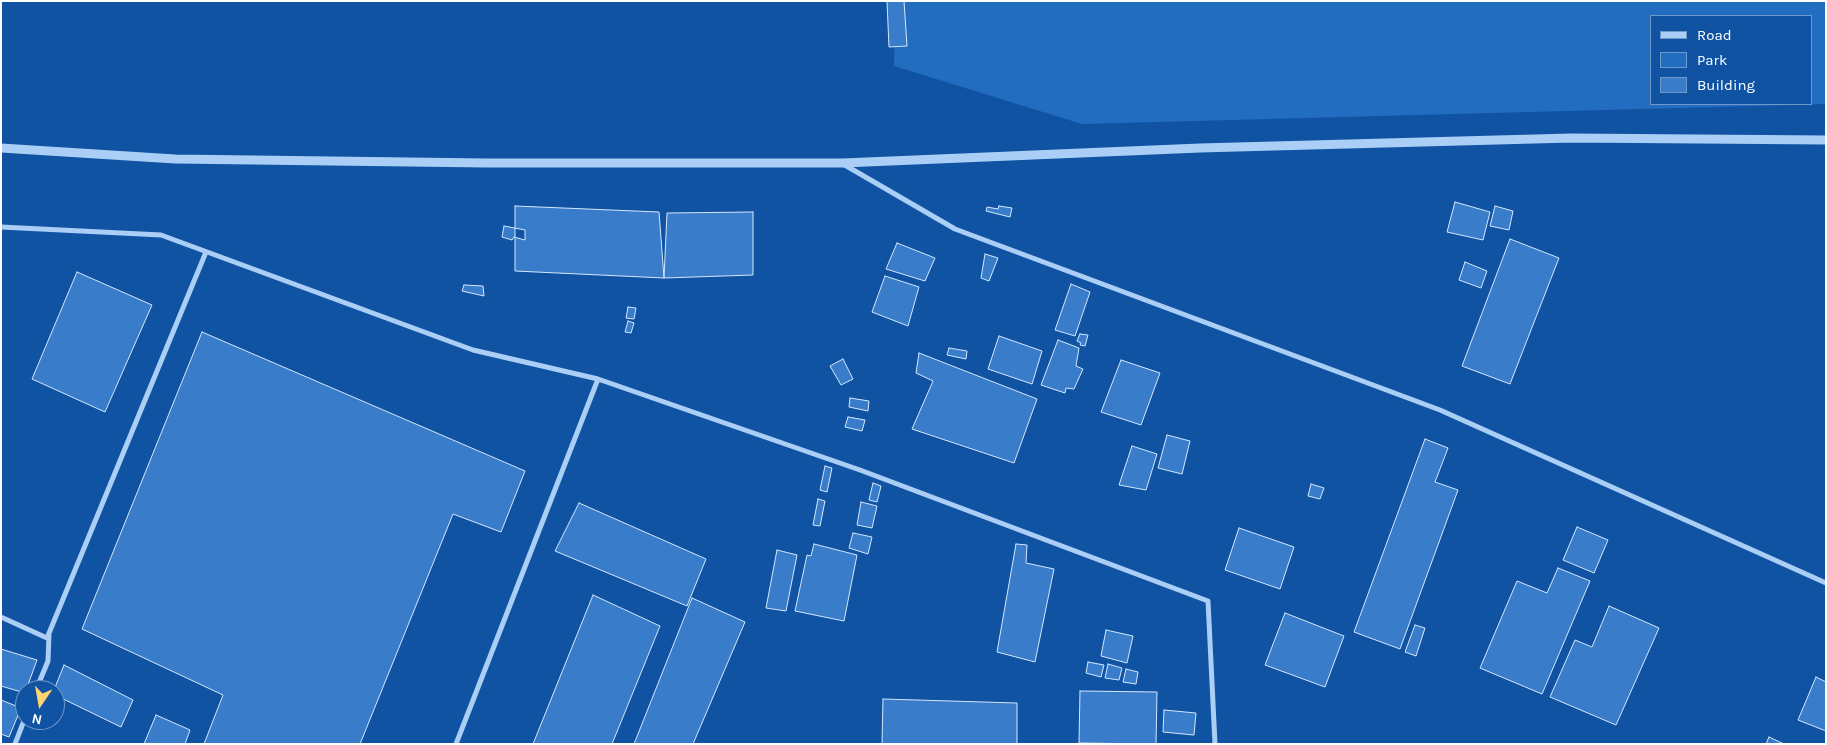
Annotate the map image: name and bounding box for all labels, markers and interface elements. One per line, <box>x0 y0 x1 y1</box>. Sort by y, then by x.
legend <box>1650 15 1812 105</box>
text: Road <box>1697 26 1732 44</box>
text: Park <box>1697 51 1727 69</box>
text: Building <box>1697 76 1755 94</box>
north arrow <box>15 680 65 730</box>
text: N <box>30 710 44 729</box>

